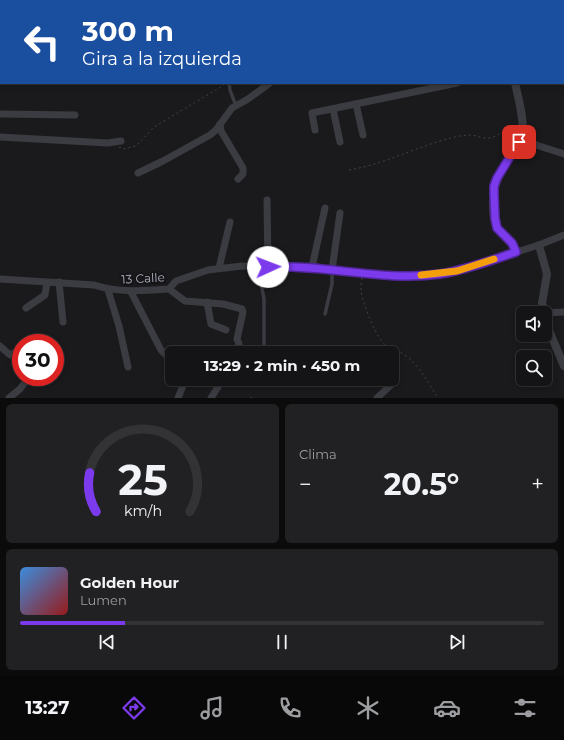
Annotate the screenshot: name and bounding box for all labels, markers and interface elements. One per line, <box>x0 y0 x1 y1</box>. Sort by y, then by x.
text: 300 m <box>82 14 174 48</box>
icon: left <box>16 16 68 68</box>
text: Gira a la izquierda <box>82 48 242 70</box>
pin <box>502 125 536 159</box>
icon: arrive <box>508 131 530 153</box>
position arrow <box>247 246 289 288</box>
street label: 13 Calle <box>121 269 165 287</box>
map controls <box>516 306 552 386</box>
button: sound <box>516 306 552 342</box>
speed limit sign: 30 <box>12 334 64 386</box>
button: search <box>516 350 552 386</box>
text: 13:29 · 2 min · 450 m <box>204 356 360 375</box>
text: Clima <box>299 446 337 462</box>
text: 25 <box>118 454 167 504</box>
text: 20.5° <box>384 466 459 503</box>
text: − <box>299 471 312 498</box>
text: + <box>531 471 544 498</box>
text: km/h <box>123 501 162 519</box>
text: Golden Hour <box>80 573 179 592</box>
text: Lumen <box>80 592 127 608</box>
icon: previous <box>96 631 118 653</box>
icon: pause <box>271 631 293 653</box>
icon: next <box>446 631 468 653</box>
icon: directions <box>120 694 148 722</box>
icon: music <box>198 694 226 722</box>
icon: phone <box>276 694 304 722</box>
icon: climate <box>354 694 382 722</box>
icon: car <box>433 694 461 722</box>
icon: filters <box>511 694 539 722</box>
text: 13:27 <box>25 697 69 719</box>

